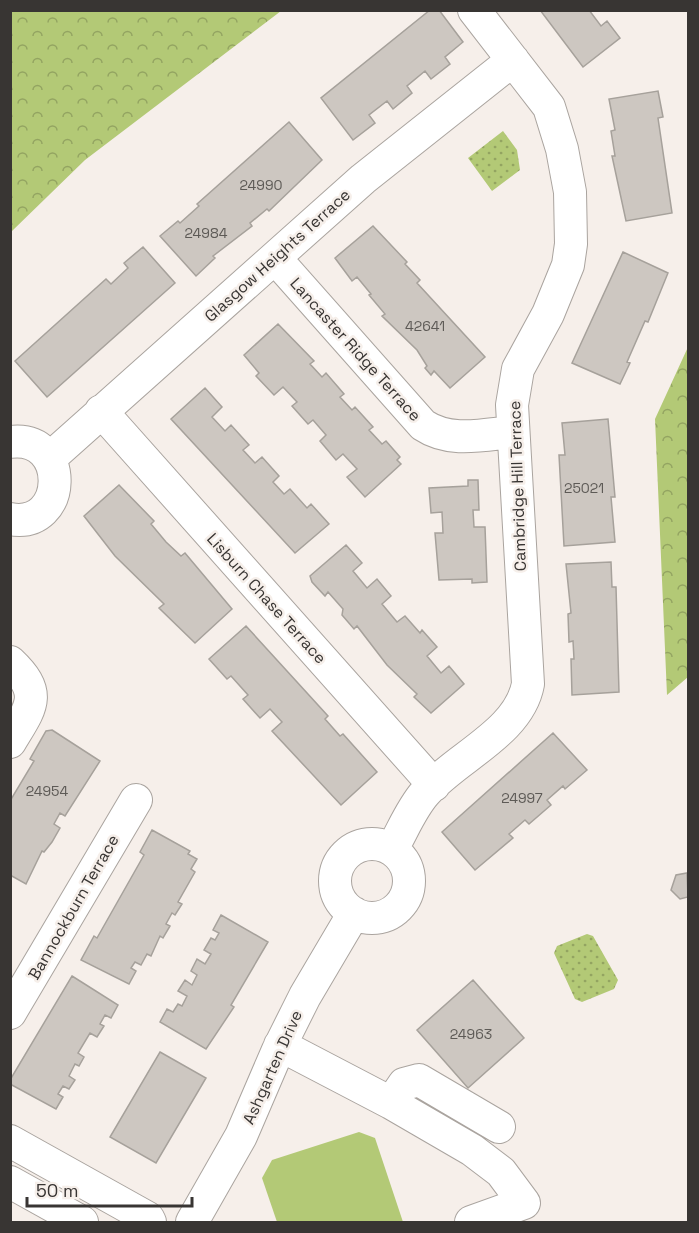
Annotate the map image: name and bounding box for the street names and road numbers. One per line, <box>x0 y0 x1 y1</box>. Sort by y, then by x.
street label: Glasgow Heights Terrace <box>200 184 355 327</box>
street label: Lancaster Ridge Terrace <box>286 273 426 426</box>
street label: Cambridge Hill Terrace <box>504 400 531 572</box>
street label: Lisburn Chase Terrace <box>202 528 331 668</box>
street label: Bannockburn Terrace <box>23 831 124 984</box>
street label: Ashgarten Drive <box>238 1007 307 1127</box>

